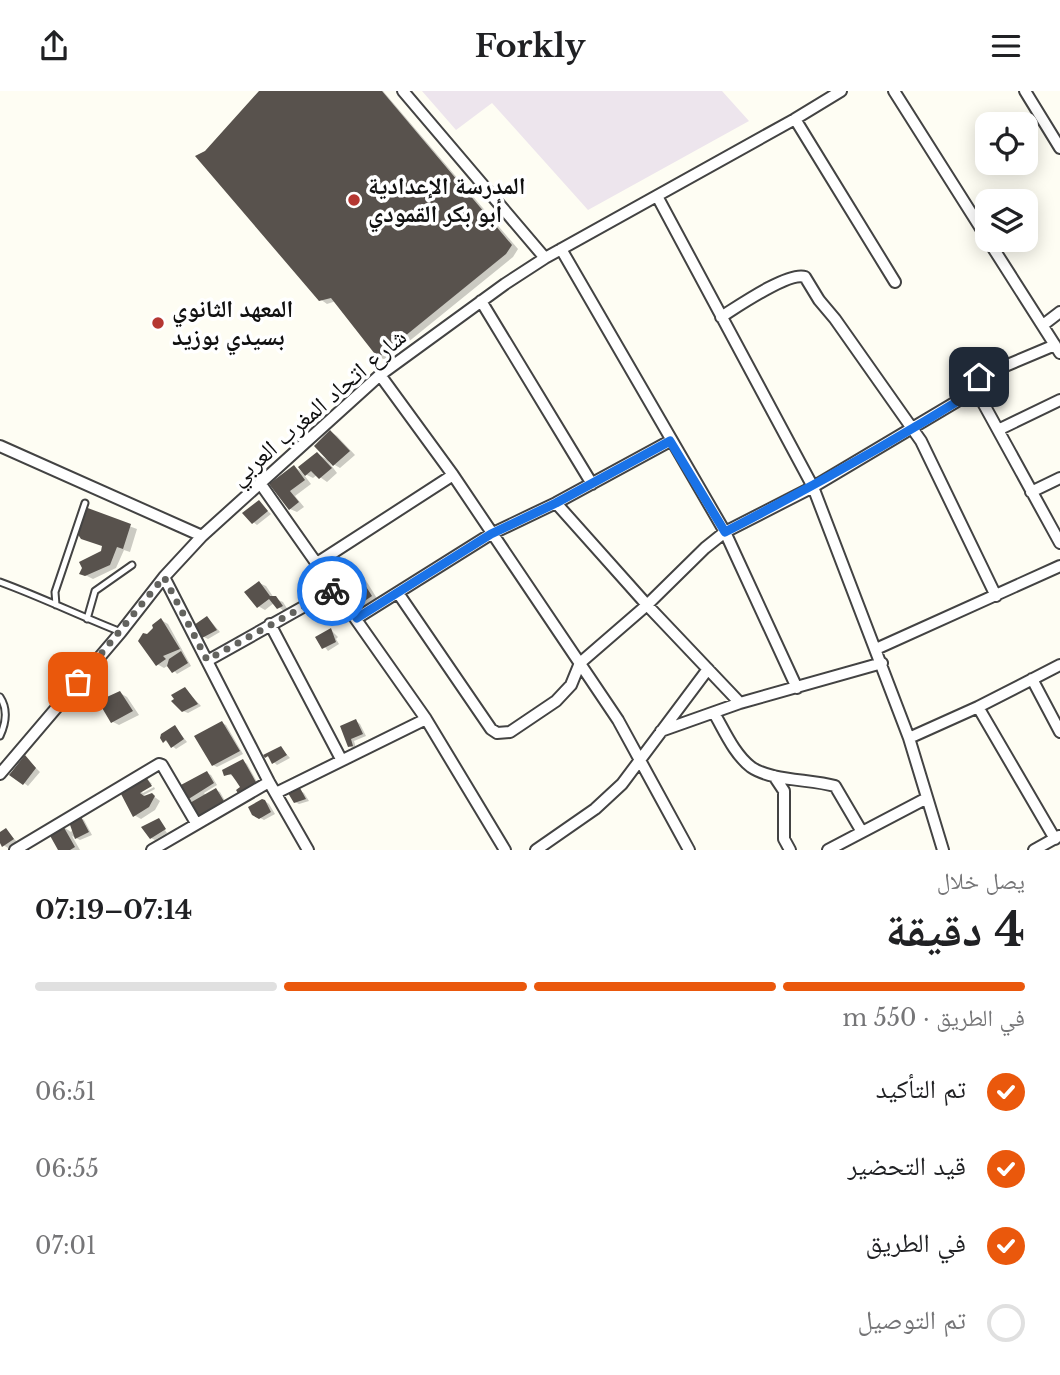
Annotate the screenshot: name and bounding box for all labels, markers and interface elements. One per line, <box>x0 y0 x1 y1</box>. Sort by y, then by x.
text: Forkly <box>475 26 585 66</box>
icon: share <box>35 27 73 65</box>
icon: menu <box>987 27 1025 65</box>
map controls <box>975 112 1038 252</box>
button: locate <box>975 112 1038 175</box>
place label: المدرسة الإعدادية أبو بكر القمودي <box>368 171 526 233</box>
button: layers <box>975 189 1038 252</box>
marker: المدرسة الإعدادية أبو بكر القمودي <box>346 192 362 208</box>
place label: المعهد الثانوي بسيدي بوزيد <box>172 294 293 356</box>
marker: المعهد الثانوي بسيدي بوزيد <box>150 315 166 331</box>
street label: شارع اتحاد المغرب العربي <box>223 322 415 495</box>
pin <box>949 347 1009 407</box>
icon: home <box>960 358 998 396</box>
courier <box>297 556 367 626</box>
icon: bike <box>313 572 351 610</box>
pin <box>48 652 108 712</box>
icon: bag <box>59 663 97 701</box>
text: يصل خلال <box>937 867 1025 895</box>
text: 07:14–07:19 <box>35 894 192 926</box>
text: 4 دقيقة <box>886 901 1025 958</box>
text: في الطريق · 550 m <box>843 1004 1025 1032</box>
text: تم التأكيد <box>876 1073 966 1105</box>
icon: check <box>987 1073 1025 1111</box>
text: 06:51 <box>35 1078 96 1106</box>
text: قيد التحضير <box>847 1150 966 1182</box>
icon: check <box>987 1150 1025 1188</box>
text: 06:55 <box>35 1155 99 1183</box>
text: في الطريق <box>866 1227 966 1259</box>
icon: check <box>987 1227 1025 1265</box>
text: 07:01 <box>35 1232 96 1260</box>
text: تم التوصيل <box>858 1304 966 1336</box>

